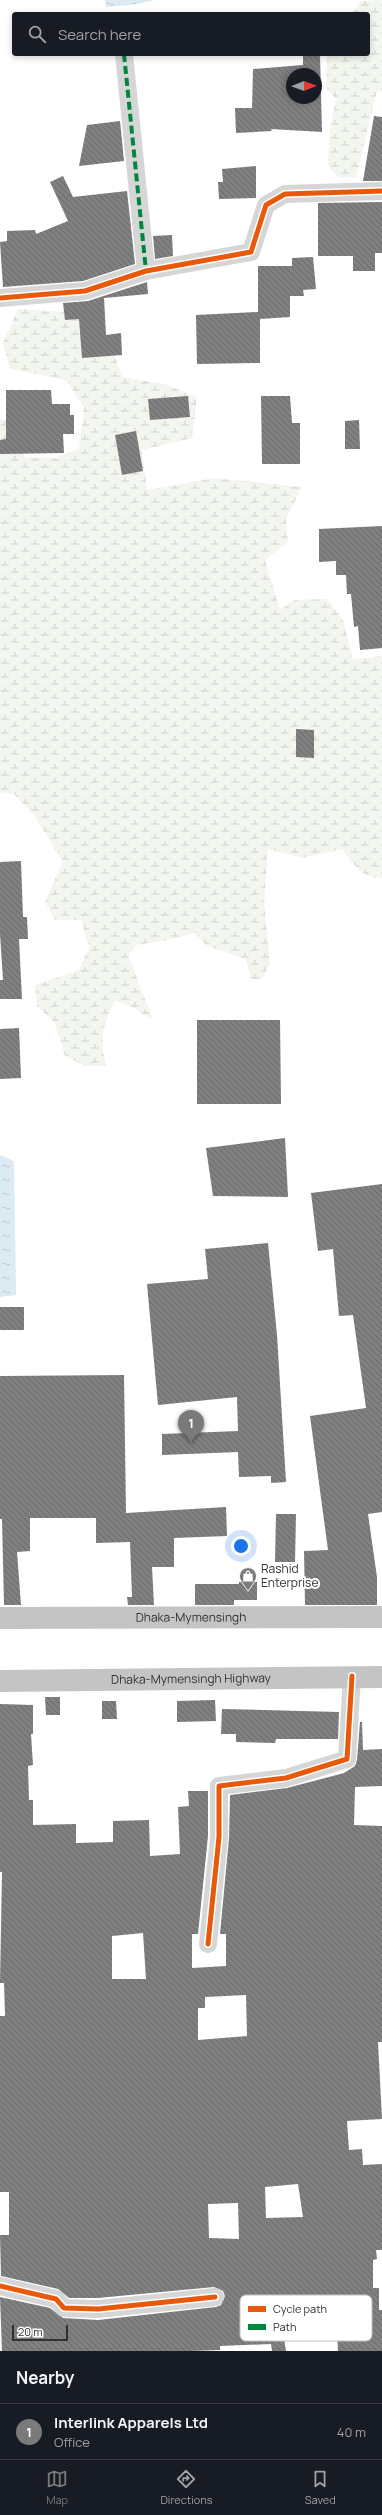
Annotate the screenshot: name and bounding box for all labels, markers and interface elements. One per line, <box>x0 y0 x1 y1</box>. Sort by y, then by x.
search box <box>12 12 370 56</box>
icon: search <box>26 23 48 45</box>
text: Search here <box>58 24 141 45</box>
north arrow <box>286 68 322 104</box>
pin: 1 <box>178 1410 204 1443</box>
your location <box>231 1536 251 1556</box>
place label: Rashid Enterprise <box>261 1560 318 1591</box>
shop icon: Rashid Enterprise <box>238 1566 258 1591</box>
street label: Dhaka-Mymensingh <box>136 1608 246 1626</box>
street label: Dhaka-Mymensingh Highway <box>111 1669 272 1688</box>
legend <box>240 2295 372 2341</box>
text: Cycle path <box>273 2301 327 2316</box>
text: Path <box>273 2319 296 2334</box>
scale bar <box>12 2323 68 2342</box>
text: 20 m <box>18 2324 43 2339</box>
text: Nearby <box>16 2366 74 2389</box>
text: Interlink Apparels Ltd <box>54 2412 208 2433</box>
text: 1 <box>26 2423 32 2441</box>
text: 40 m <box>337 2423 366 2441</box>
text: Office <box>54 2433 90 2451</box>
tab: Map <box>46 2468 68 2507</box>
tab: Directions <box>160 2468 213 2507</box>
tab: Saved <box>305 2468 336 2507</box>

